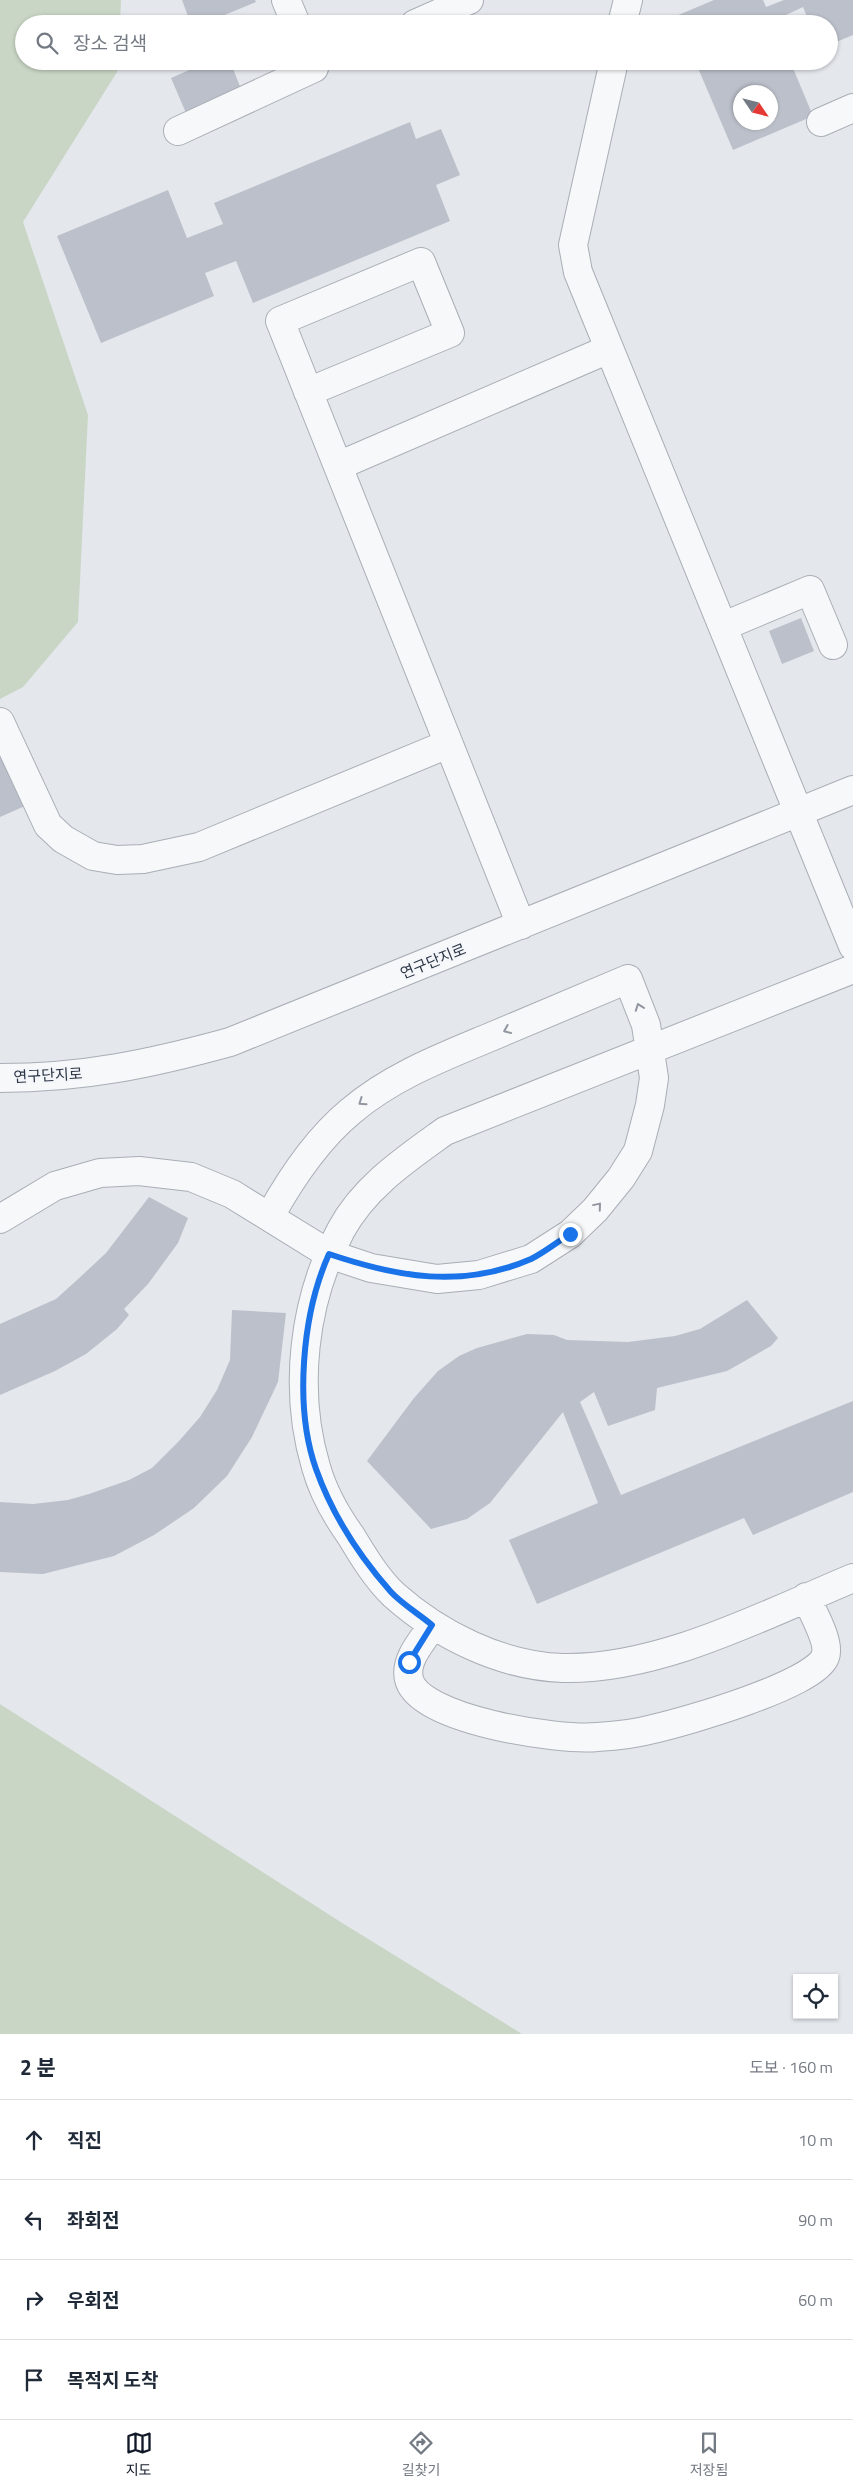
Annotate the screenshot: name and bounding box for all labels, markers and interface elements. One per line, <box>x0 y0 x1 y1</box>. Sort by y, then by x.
search box <box>15 15 838 70</box>
text: 장소 검색 <box>73 28 147 57</box>
icon: search <box>33 29 61 57</box>
north arrow <box>733 85 778 130</box>
street label: 연구단지로 <box>397 937 469 985</box>
one-way arrow <box>635 1003 645 1012</box>
one-way arrow <box>503 1023 512 1034</box>
street label: 연구단지로 <box>13 1062 83 1088</box>
one-way arrow <box>359 1097 368 1105</box>
one-way arrow <box>593 1202 602 1211</box>
route end <box>559 1223 582 1246</box>
route start <box>398 1651 421 1674</box>
map controls <box>793 1974 838 2019</box>
button: locate <box>793 1974 838 2019</box>
text: 2 분 <box>20 2051 56 2083</box>
text: 도보 · 160 m <box>749 2055 833 2079</box>
text: 직진 <box>67 2125 102 2154</box>
icon: ahead <box>20 2126 48 2154</box>
text: 10 m <box>798 2128 833 2152</box>
text: 좌회전 <box>67 2205 119 2234</box>
icon: left <box>20 2206 48 2234</box>
text: 90 m <box>798 2208 833 2232</box>
text: 우회전 <box>67 2285 119 2314</box>
icon: right <box>20 2286 48 2314</box>
text: 60 m <box>798 2288 833 2312</box>
text: 목적지 도착 <box>67 2365 159 2394</box>
icon: arrive <box>20 2366 48 2394</box>
tab: 지도 <box>125 2429 153 2480</box>
tab: 길찾기 <box>402 2429 440 2480</box>
tab: 저장됨 <box>690 2429 728 2480</box>

